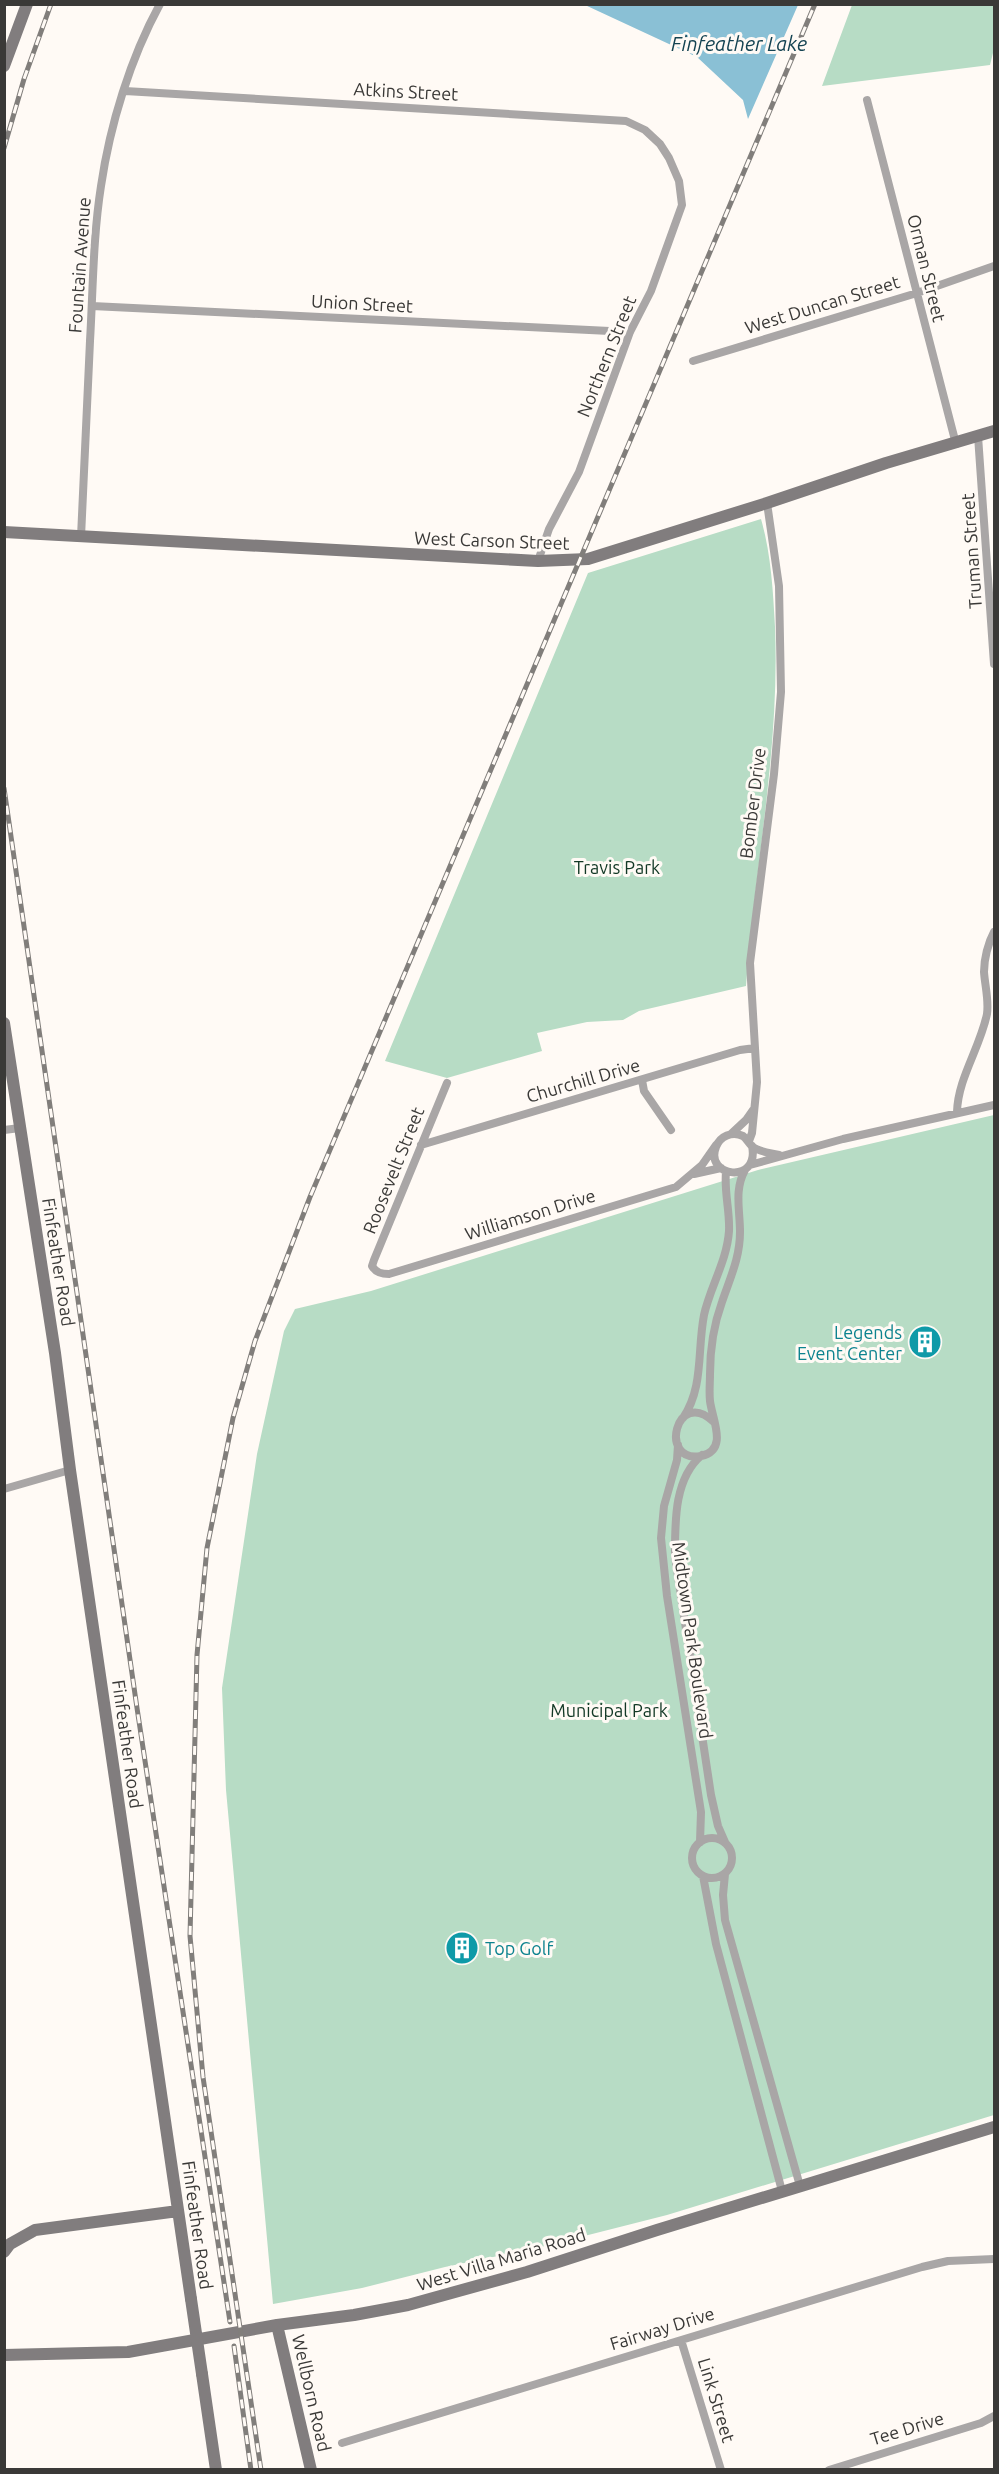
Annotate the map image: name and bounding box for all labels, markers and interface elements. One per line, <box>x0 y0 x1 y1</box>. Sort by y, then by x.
water label: Finfeather Lake <box>671 32 807 55</box>
street label: Atkins Street <box>353 78 459 104</box>
street label: Fountain Avenue <box>64 196 94 334</box>
street label: Orman Street <box>904 212 950 324</box>
street label: West Duncan Street <box>742 271 902 337</box>
street label: Union Street <box>310 290 414 316</box>
street label: Northern Street <box>573 292 639 420</box>
street label: Truman Street <box>957 492 985 610</box>
street label: West Carson Street <box>414 527 570 553</box>
street label: Bomber Drive <box>735 746 769 860</box>
park label: Travis Park <box>574 857 660 877</box>
street label: Churchill Drive <box>524 1054 642 1106</box>
street label: Roosevelt Street <box>358 1104 428 1236</box>
street label: Williamson Drive <box>462 1185 598 1243</box>
street label: Finfeather Road <box>39 1196 79 1328</box>
place label: Legends Event Center <box>797 1322 902 1363</box>
building icon: Legends Event Center <box>907 1324 943 1360</box>
street label: Midtown Park Boulevard <box>669 1540 717 1740</box>
street label: Finfeather Road <box>109 1678 147 1810</box>
park label: Municipal Park <box>550 1700 668 1720</box>
building icon: Top Golf <box>444 1930 480 1966</box>
place label: Top Golf <box>485 1938 554 1958</box>
street label: Finfeather Road <box>179 2159 217 2291</box>
street label: West Villa Maria Road <box>414 2224 588 2294</box>
street label: Fairway Drive <box>607 2303 717 2353</box>
street label: Wellborn Road <box>289 2333 335 2453</box>
street label: Link Street <box>695 2355 739 2445</box>
street label: Tee Drive <box>868 2407 946 2449</box>

